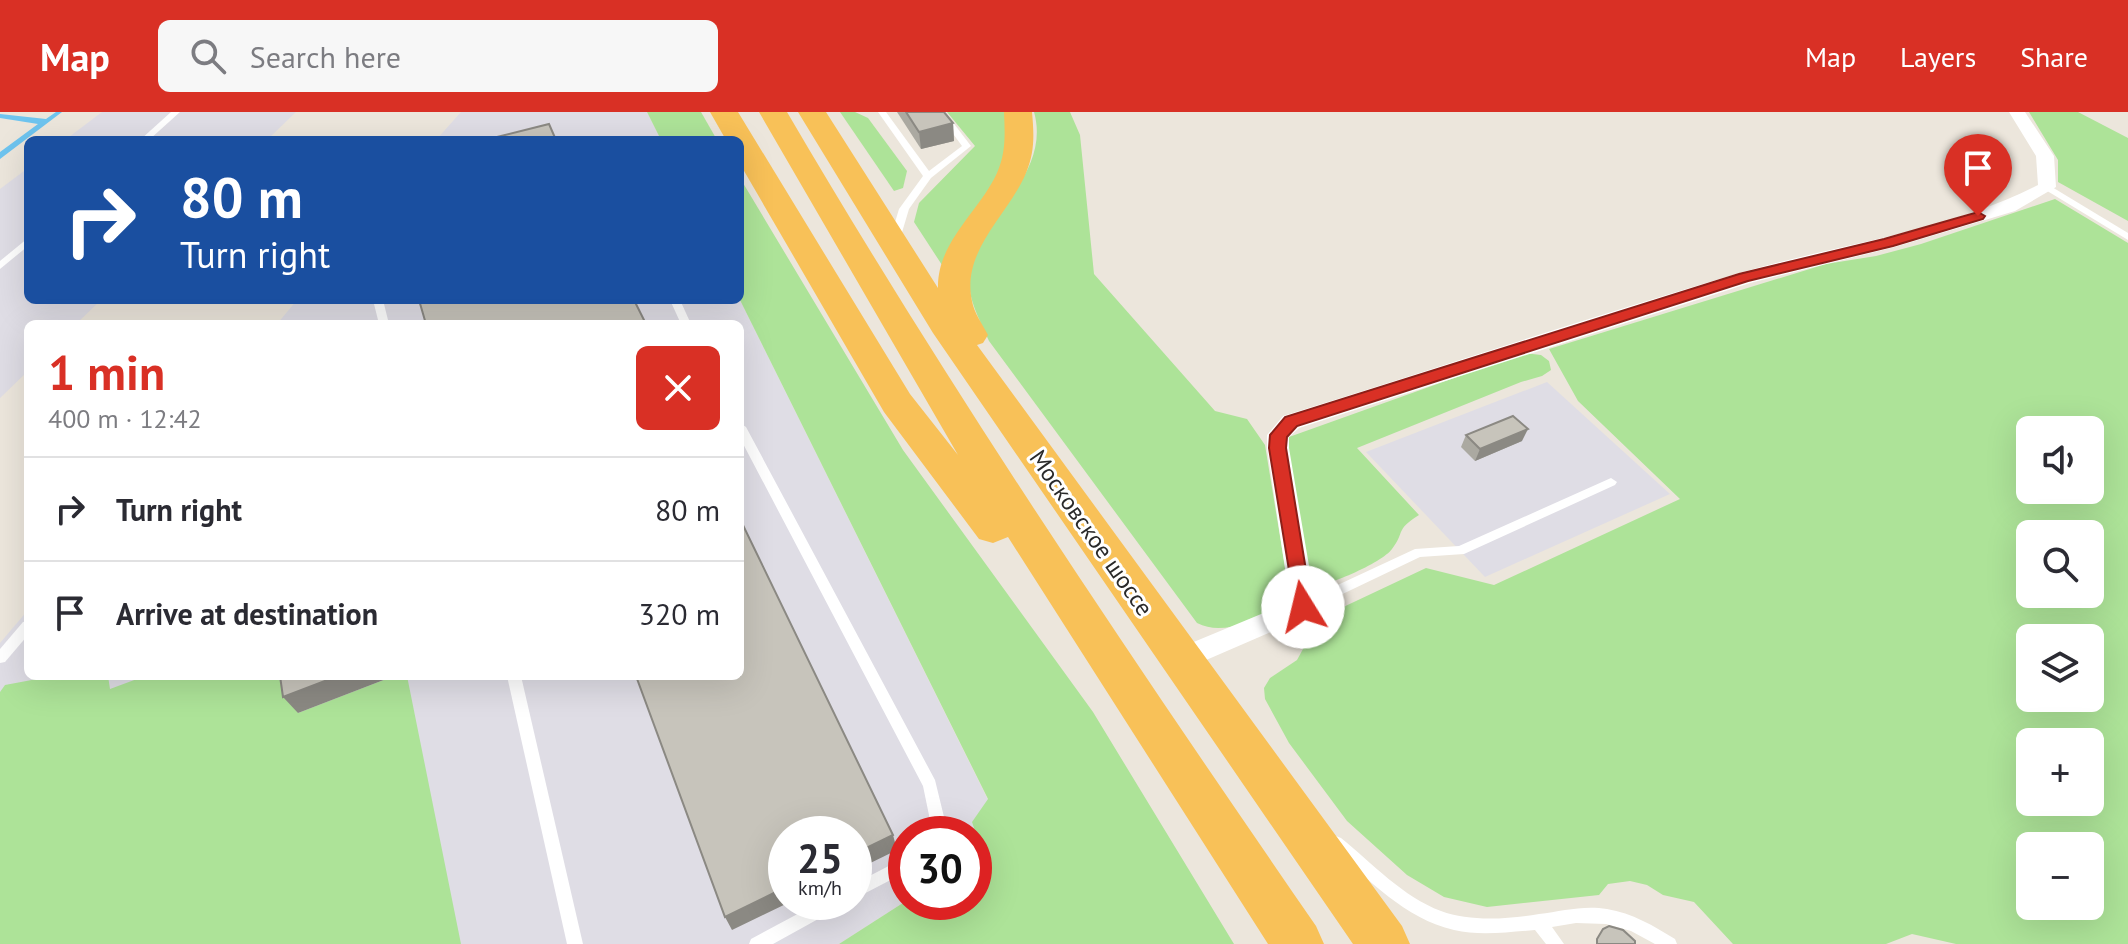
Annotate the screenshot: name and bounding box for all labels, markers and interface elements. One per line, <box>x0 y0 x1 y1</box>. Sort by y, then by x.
search box <box>158 20 718 92</box>
text: Map <box>40 32 110 81</box>
icon: search <box>186 34 230 78</box>
text: Search here <box>250 37 401 76</box>
text: Map <box>1805 38 1856 75</box>
text: Layers <box>1900 38 1976 75</box>
text: Share <box>2020 38 2088 75</box>
pin <box>1944 134 2012 216</box>
icon: arrive <box>1956 146 2000 190</box>
text: 80 m <box>180 161 303 233</box>
icon: right <box>48 168 152 272</box>
text: Turn right <box>180 231 330 278</box>
text: 1 min <box>48 341 165 403</box>
button: close <box>636 346 720 430</box>
text: 400 m · 12:42 <box>48 402 202 435</box>
map controls <box>2016 416 2104 920</box>
button: sound <box>2016 416 2104 504</box>
street label: Московское шоссе <box>1023 444 1160 622</box>
icon: right <box>48 487 92 531</box>
text: Turn right <box>116 490 242 529</box>
text: 80 m <box>655 490 720 529</box>
button: search <box>2016 520 2104 608</box>
position arrow <box>1261 565 1345 649</box>
icon: arrive <box>48 591 92 635</box>
text: Arrive at destination <box>116 594 378 633</box>
text: 320 m <box>639 594 720 633</box>
button: layers <box>2016 624 2104 712</box>
button: + <box>2016 728 2104 816</box>
speed limit sign: 30 <box>888 816 992 920</box>
text: 25 <box>797 832 843 884</box>
button: − <box>2016 832 2104 920</box>
text: km/h <box>798 875 842 901</box>

